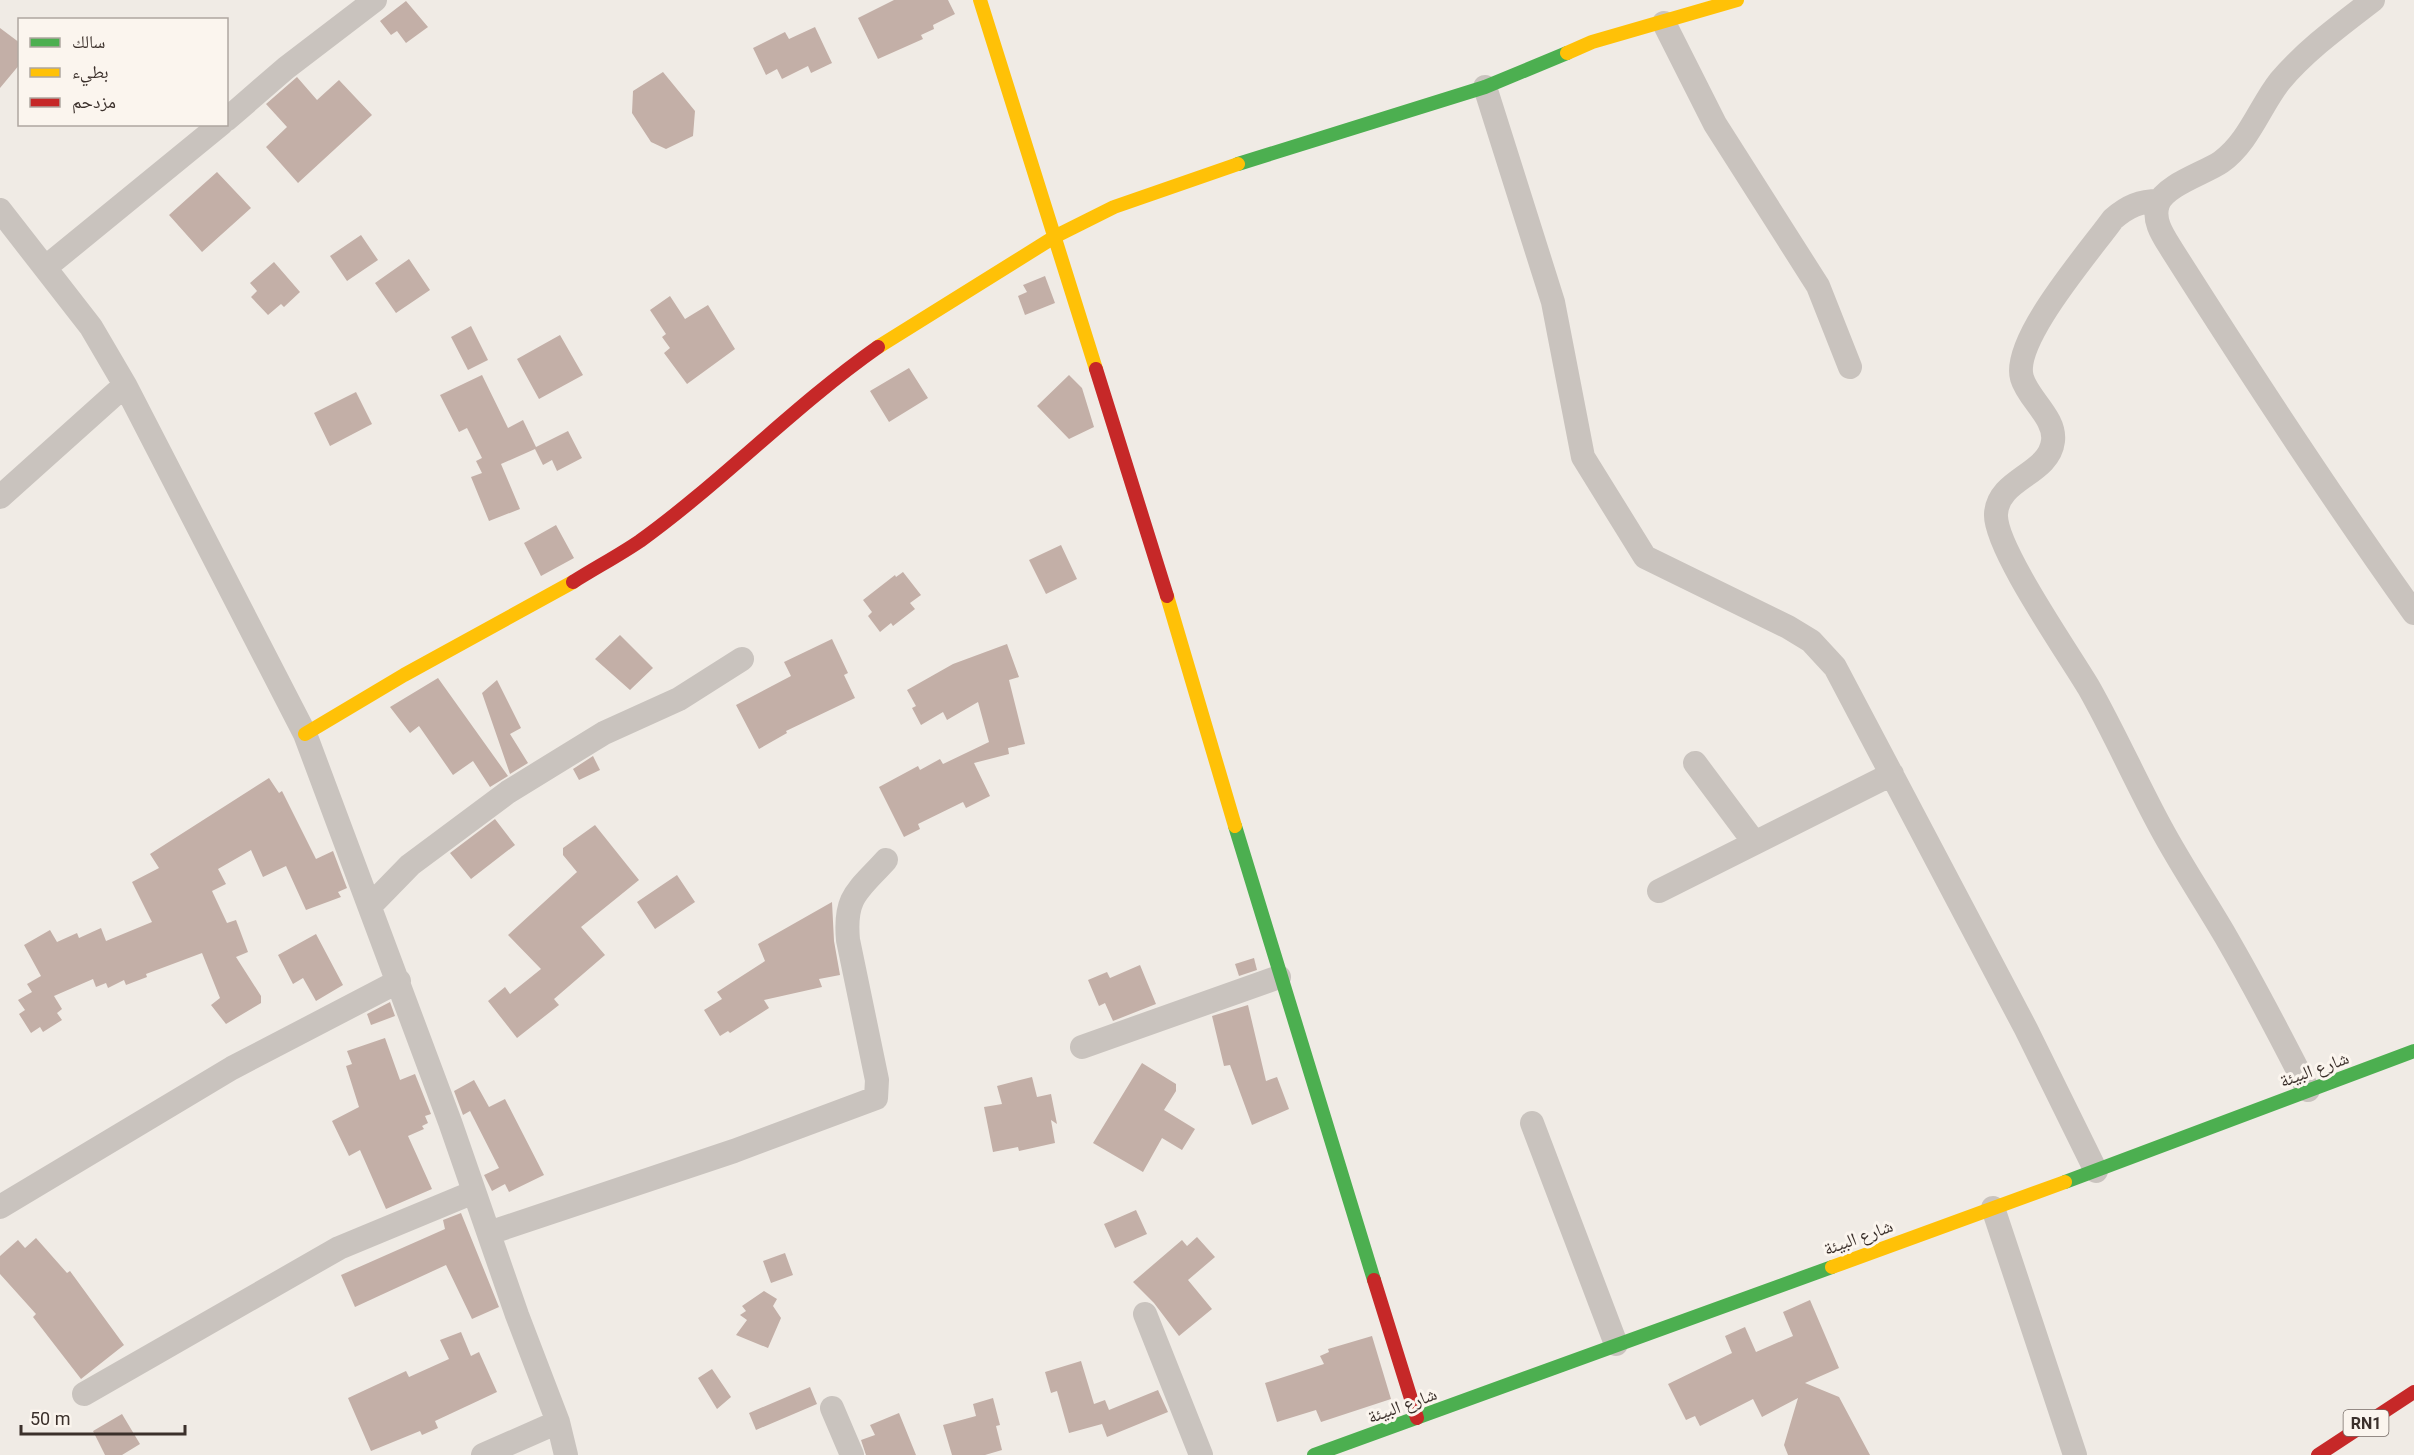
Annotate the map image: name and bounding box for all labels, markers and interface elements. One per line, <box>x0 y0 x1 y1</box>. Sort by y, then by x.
legend <box>18 18 228 126</box>
text: سالك <box>72 31 105 52</box>
text: بطيء <box>72 61 109 87</box>
text: مزدحم <box>72 91 116 114</box>
street label: شارع البيئة <box>2277 1047 2352 1092</box>
street label: شارع البيئة <box>1821 1215 1896 1260</box>
street label: شارع البيئة <box>1365 1383 1440 1428</box>
scale bar <box>21 1398 184 1436</box>
text: 50 m <box>30 1408 70 1429</box>
road number: RN1 <box>2344 1410 2388 1436</box>

